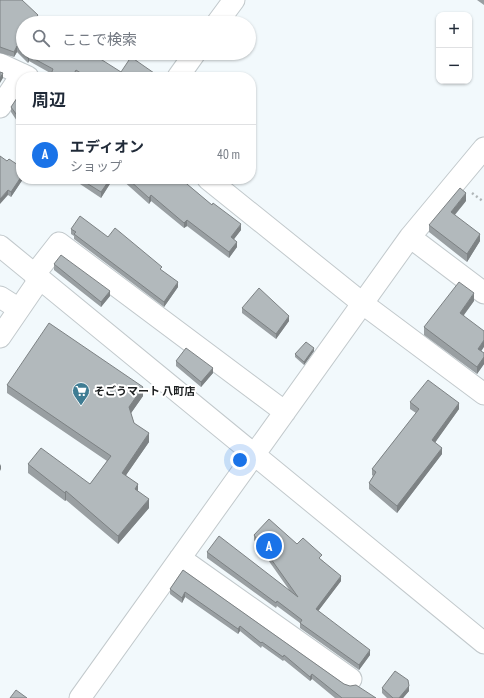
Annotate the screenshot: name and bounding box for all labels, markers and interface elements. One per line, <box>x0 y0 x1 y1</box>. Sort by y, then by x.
map controls <box>436 12 472 84</box>
button: + <box>436 12 472 48</box>
search box <box>16 16 256 60</box>
icon: search <box>30 27 52 49</box>
text: ここで検索 <box>62 30 137 49</box>
button: − <box>436 48 472 84</box>
text: 周辺 <box>32 89 66 111</box>
text: エディオン <box>70 137 144 156</box>
text: A <box>42 146 48 163</box>
text: 40 m <box>217 146 240 163</box>
text: ショップ <box>70 158 122 175</box>
supermarket icon: そごうマート 八町店 <box>71 381 91 406</box>
place label: そごうマート 八町店 <box>94 384 195 398</box>
your location <box>230 450 250 470</box>
pin: A <box>256 531 282 561</box>

